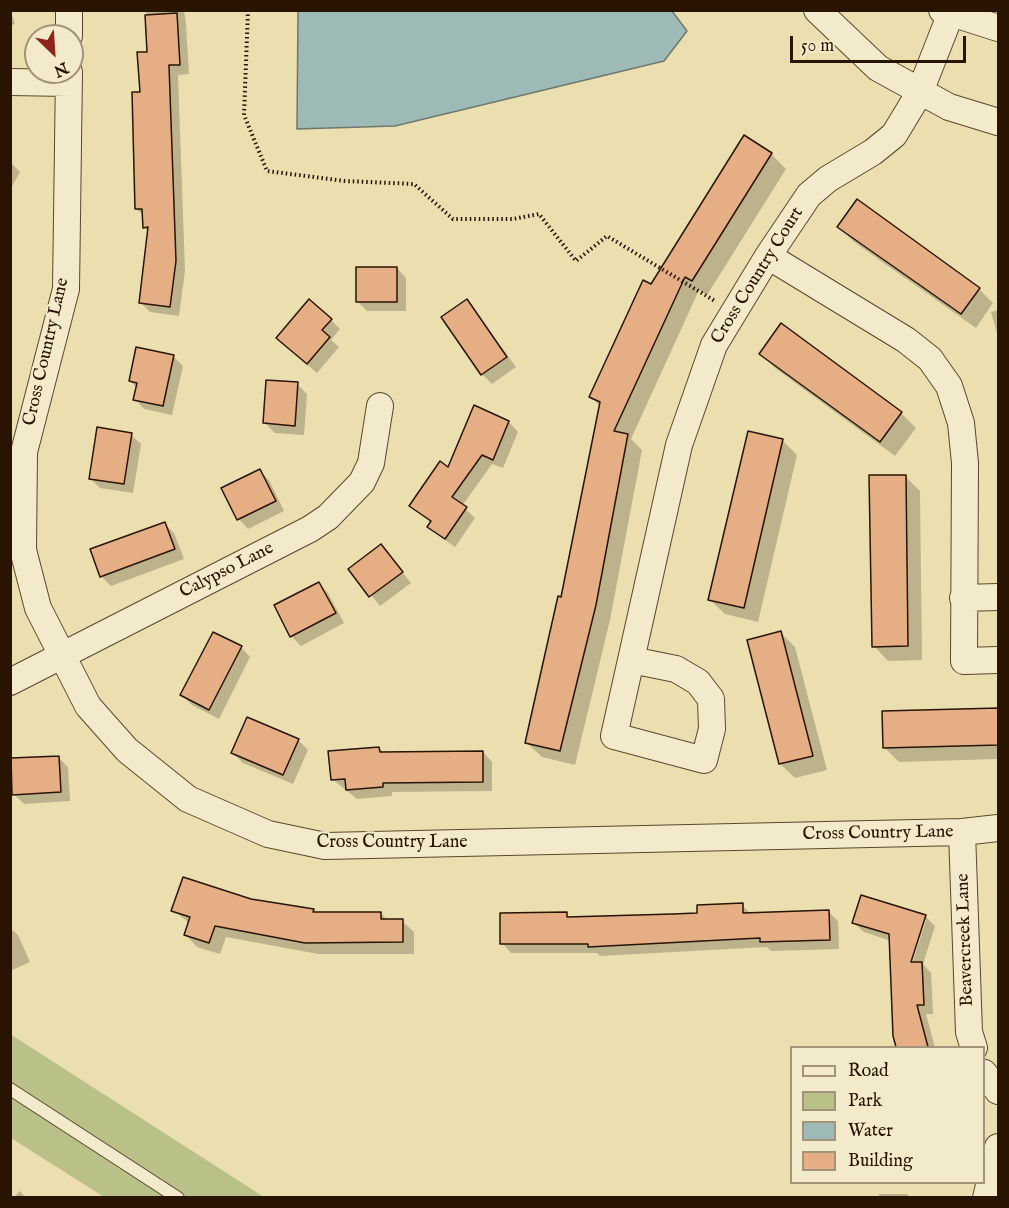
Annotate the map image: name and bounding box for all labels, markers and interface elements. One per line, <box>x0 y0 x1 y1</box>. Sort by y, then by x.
north arrow <box>24 24 84 84</box>
scale bar <box>793 24 968 62</box>
text: 50 m <box>801 35 834 58</box>
text: N <box>50 57 71 80</box>
street label: Cross Country Court <box>707 204 809 348</box>
street label: Cross Country Lane <box>19 276 75 428</box>
street label: Calypso Lane <box>176 538 278 604</box>
street label: Cross Country Lane <box>802 822 954 846</box>
street label: Cross Country Lane <box>316 832 468 854</box>
street label: Beavercreek Lane <box>953 873 979 1007</box>
legend <box>790 1046 985 1184</box>
text: Road <box>848 1060 889 1083</box>
text: Park <box>848 1090 882 1113</box>
text: Water <box>848 1120 893 1143</box>
text: Building <box>848 1150 913 1173</box>

